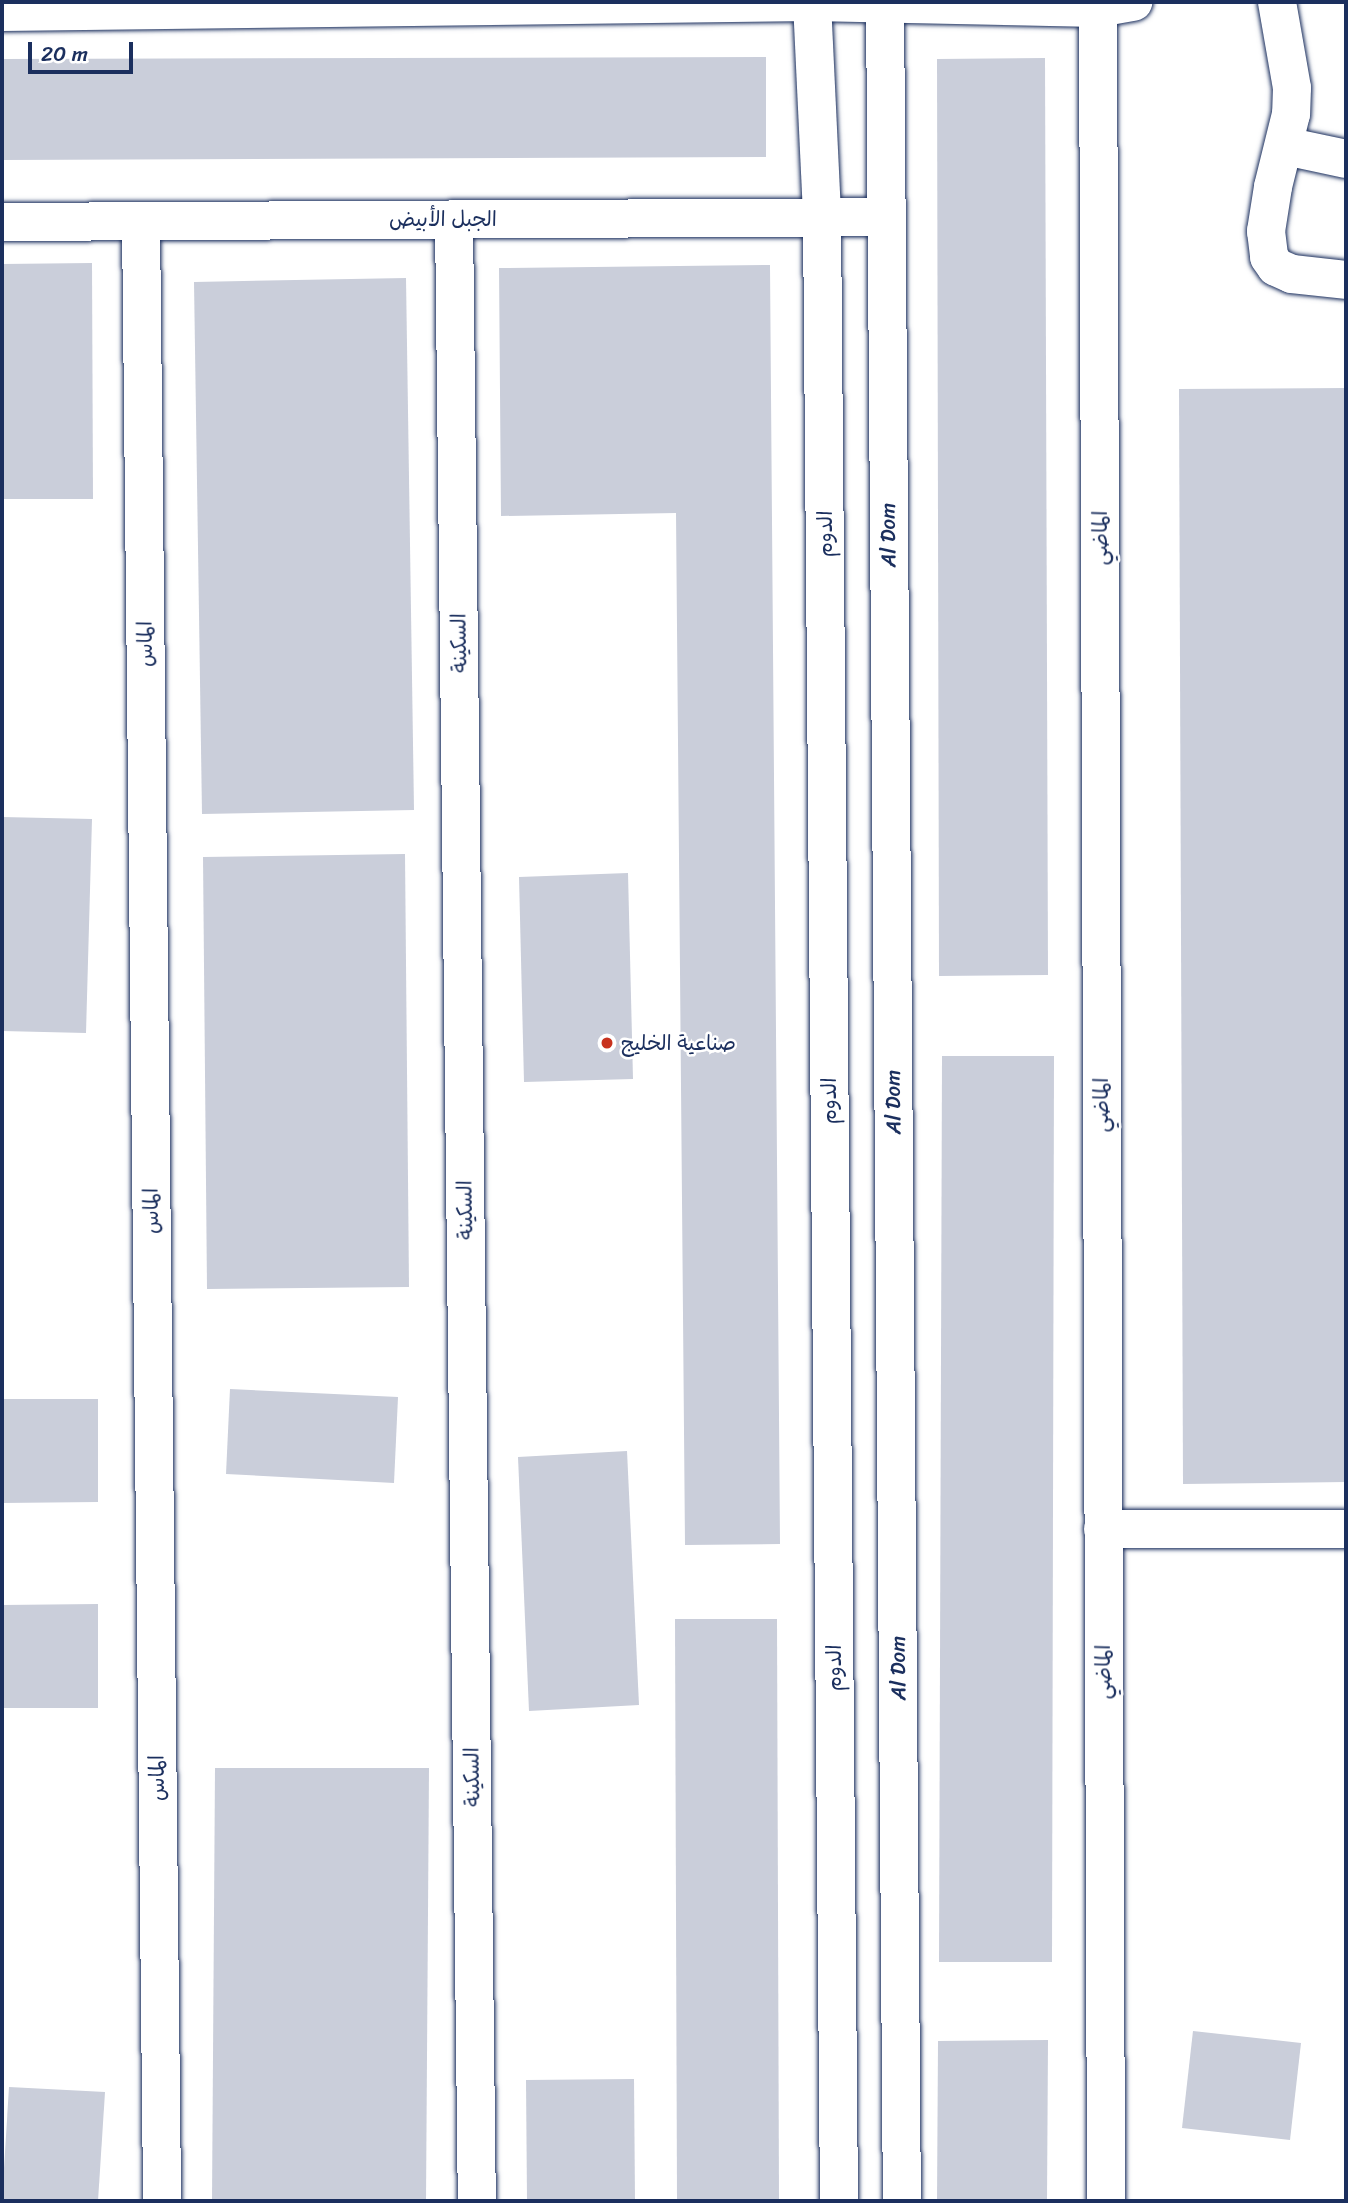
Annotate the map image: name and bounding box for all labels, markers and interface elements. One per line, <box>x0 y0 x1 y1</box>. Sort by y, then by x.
scale bar <box>32 28 136 72</box>
text: 20 m <box>41 35 88 73</box>
street label: الجبل الأبيض <box>389 206 497 232</box>
street label: Al Dom <box>875 502 901 568</box>
street label: الدوم <box>812 511 838 557</box>
street label: الماضي <box>1087 511 1113 565</box>
street label: السكينة <box>446 613 472 673</box>
street label: الماس <box>132 621 158 667</box>
place label: صناعية الخليج <box>621 1030 736 1056</box>
marker: صناعية الخليج <box>599 1035 615 1051</box>
street label: Al Dom <box>880 1069 906 1135</box>
street label: الدوم <box>816 1078 842 1124</box>
street label: الماضي <box>1088 1078 1114 1132</box>
street label: السكينة <box>452 1180 478 1240</box>
street label: الماس <box>138 1188 164 1234</box>
street label: Al Dom <box>885 1635 911 1701</box>
street label: الدوم <box>821 1645 847 1691</box>
street label: الماضي <box>1090 1645 1116 1699</box>
street label: السكينة <box>459 1747 485 1807</box>
street label: الماس <box>144 1755 170 1801</box>

